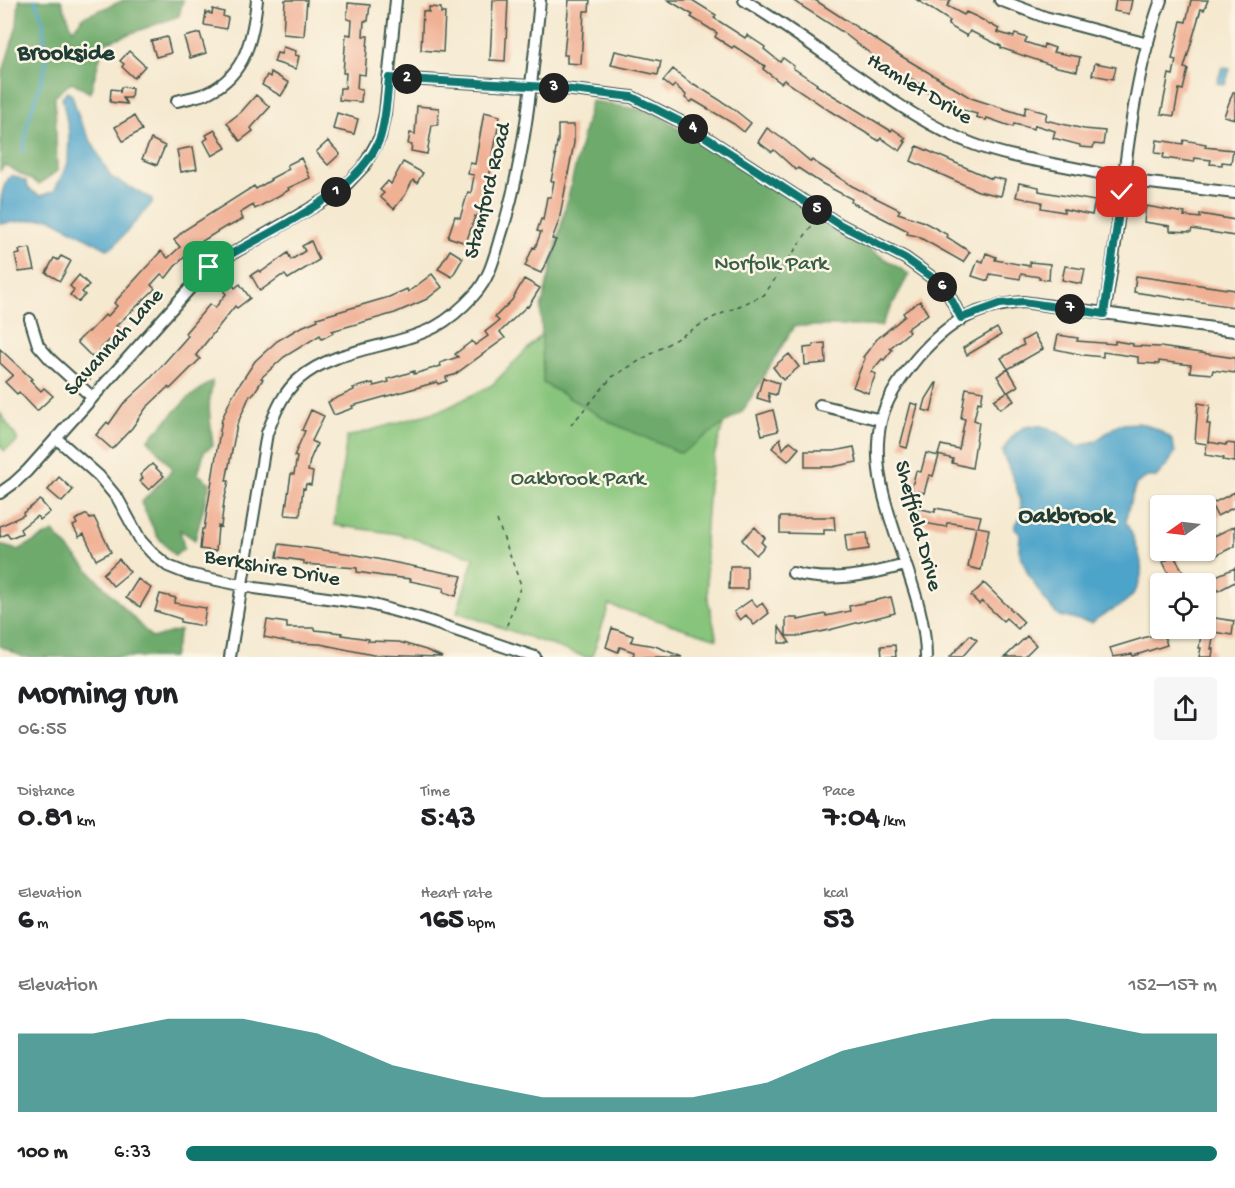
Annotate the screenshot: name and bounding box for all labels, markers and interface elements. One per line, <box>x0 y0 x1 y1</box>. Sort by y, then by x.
district label: Brookside <box>17 40 116 69</box>
street label: Hamlet Drive <box>861 48 977 132</box>
pin: 2 <box>392 64 422 94</box>
text: 2 <box>403 69 411 88</box>
pin: 3 <box>539 73 569 103</box>
text: 3 <box>550 78 558 97</box>
pin: 4 <box>678 114 708 144</box>
street label: Stamford Road <box>460 118 519 262</box>
text: 4 <box>689 119 697 138</box>
pin <box>1096 166 1147 217</box>
icon: check <box>1105 175 1138 208</box>
pin: 1 <box>321 177 351 207</box>
text: 1 <box>333 182 339 201</box>
pin: 5 <box>802 195 832 225</box>
text: 5 <box>813 200 821 219</box>
pin <box>183 241 234 292</box>
icon: arrive <box>192 250 225 283</box>
park label: Norfolk Park <box>714 252 830 278</box>
pin: 6 <box>927 272 957 302</box>
text: 6 <box>938 277 946 296</box>
street label: Savannah Lane <box>60 283 171 402</box>
pin: 7 <box>1055 294 1085 324</box>
text: 7 <box>1066 299 1074 318</box>
street label: Sheffield Drive <box>887 458 947 595</box>
park label: Oakbrook Park <box>511 467 647 493</box>
north arrow <box>1150 495 1216 561</box>
map controls <box>1150 495 1216 639</box>
district label: Oakbrook <box>1018 503 1117 532</box>
street label: Berkshire Drive <box>201 544 342 594</box>
button: locate <box>1150 573 1216 639</box>
text: Morning run <box>18 677 178 715</box>
button: share <box>1154 677 1217 740</box>
text: 06:55 <box>18 719 67 742</box>
text: Distance <box>18 783 75 802</box>
text: Time <box>421 783 450 802</box>
text: Pace <box>823 783 855 802</box>
text: 0.81 <box>18 802 73 837</box>
text: 5:43 <box>421 802 476 837</box>
text: 7:04 <box>823 802 880 837</box>
text: km <box>73 813 95 832</box>
text: /km <box>880 813 906 832</box>
text: Elevation <box>18 885 82 904</box>
text: Heart rate <box>421 885 492 904</box>
text: kcal <box>823 885 848 904</box>
text: 6 <box>18 904 33 939</box>
text: 165 <box>421 904 464 939</box>
text: 53 <box>823 904 855 939</box>
text: m <box>33 915 48 934</box>
text: bpm <box>464 915 495 934</box>
text: Elevation <box>18 975 98 998</box>
text: 152–157 m <box>1128 975 1217 998</box>
text: 100 m <box>18 1142 68 1165</box>
text: 6:33 <box>114 1142 151 1165</box>

